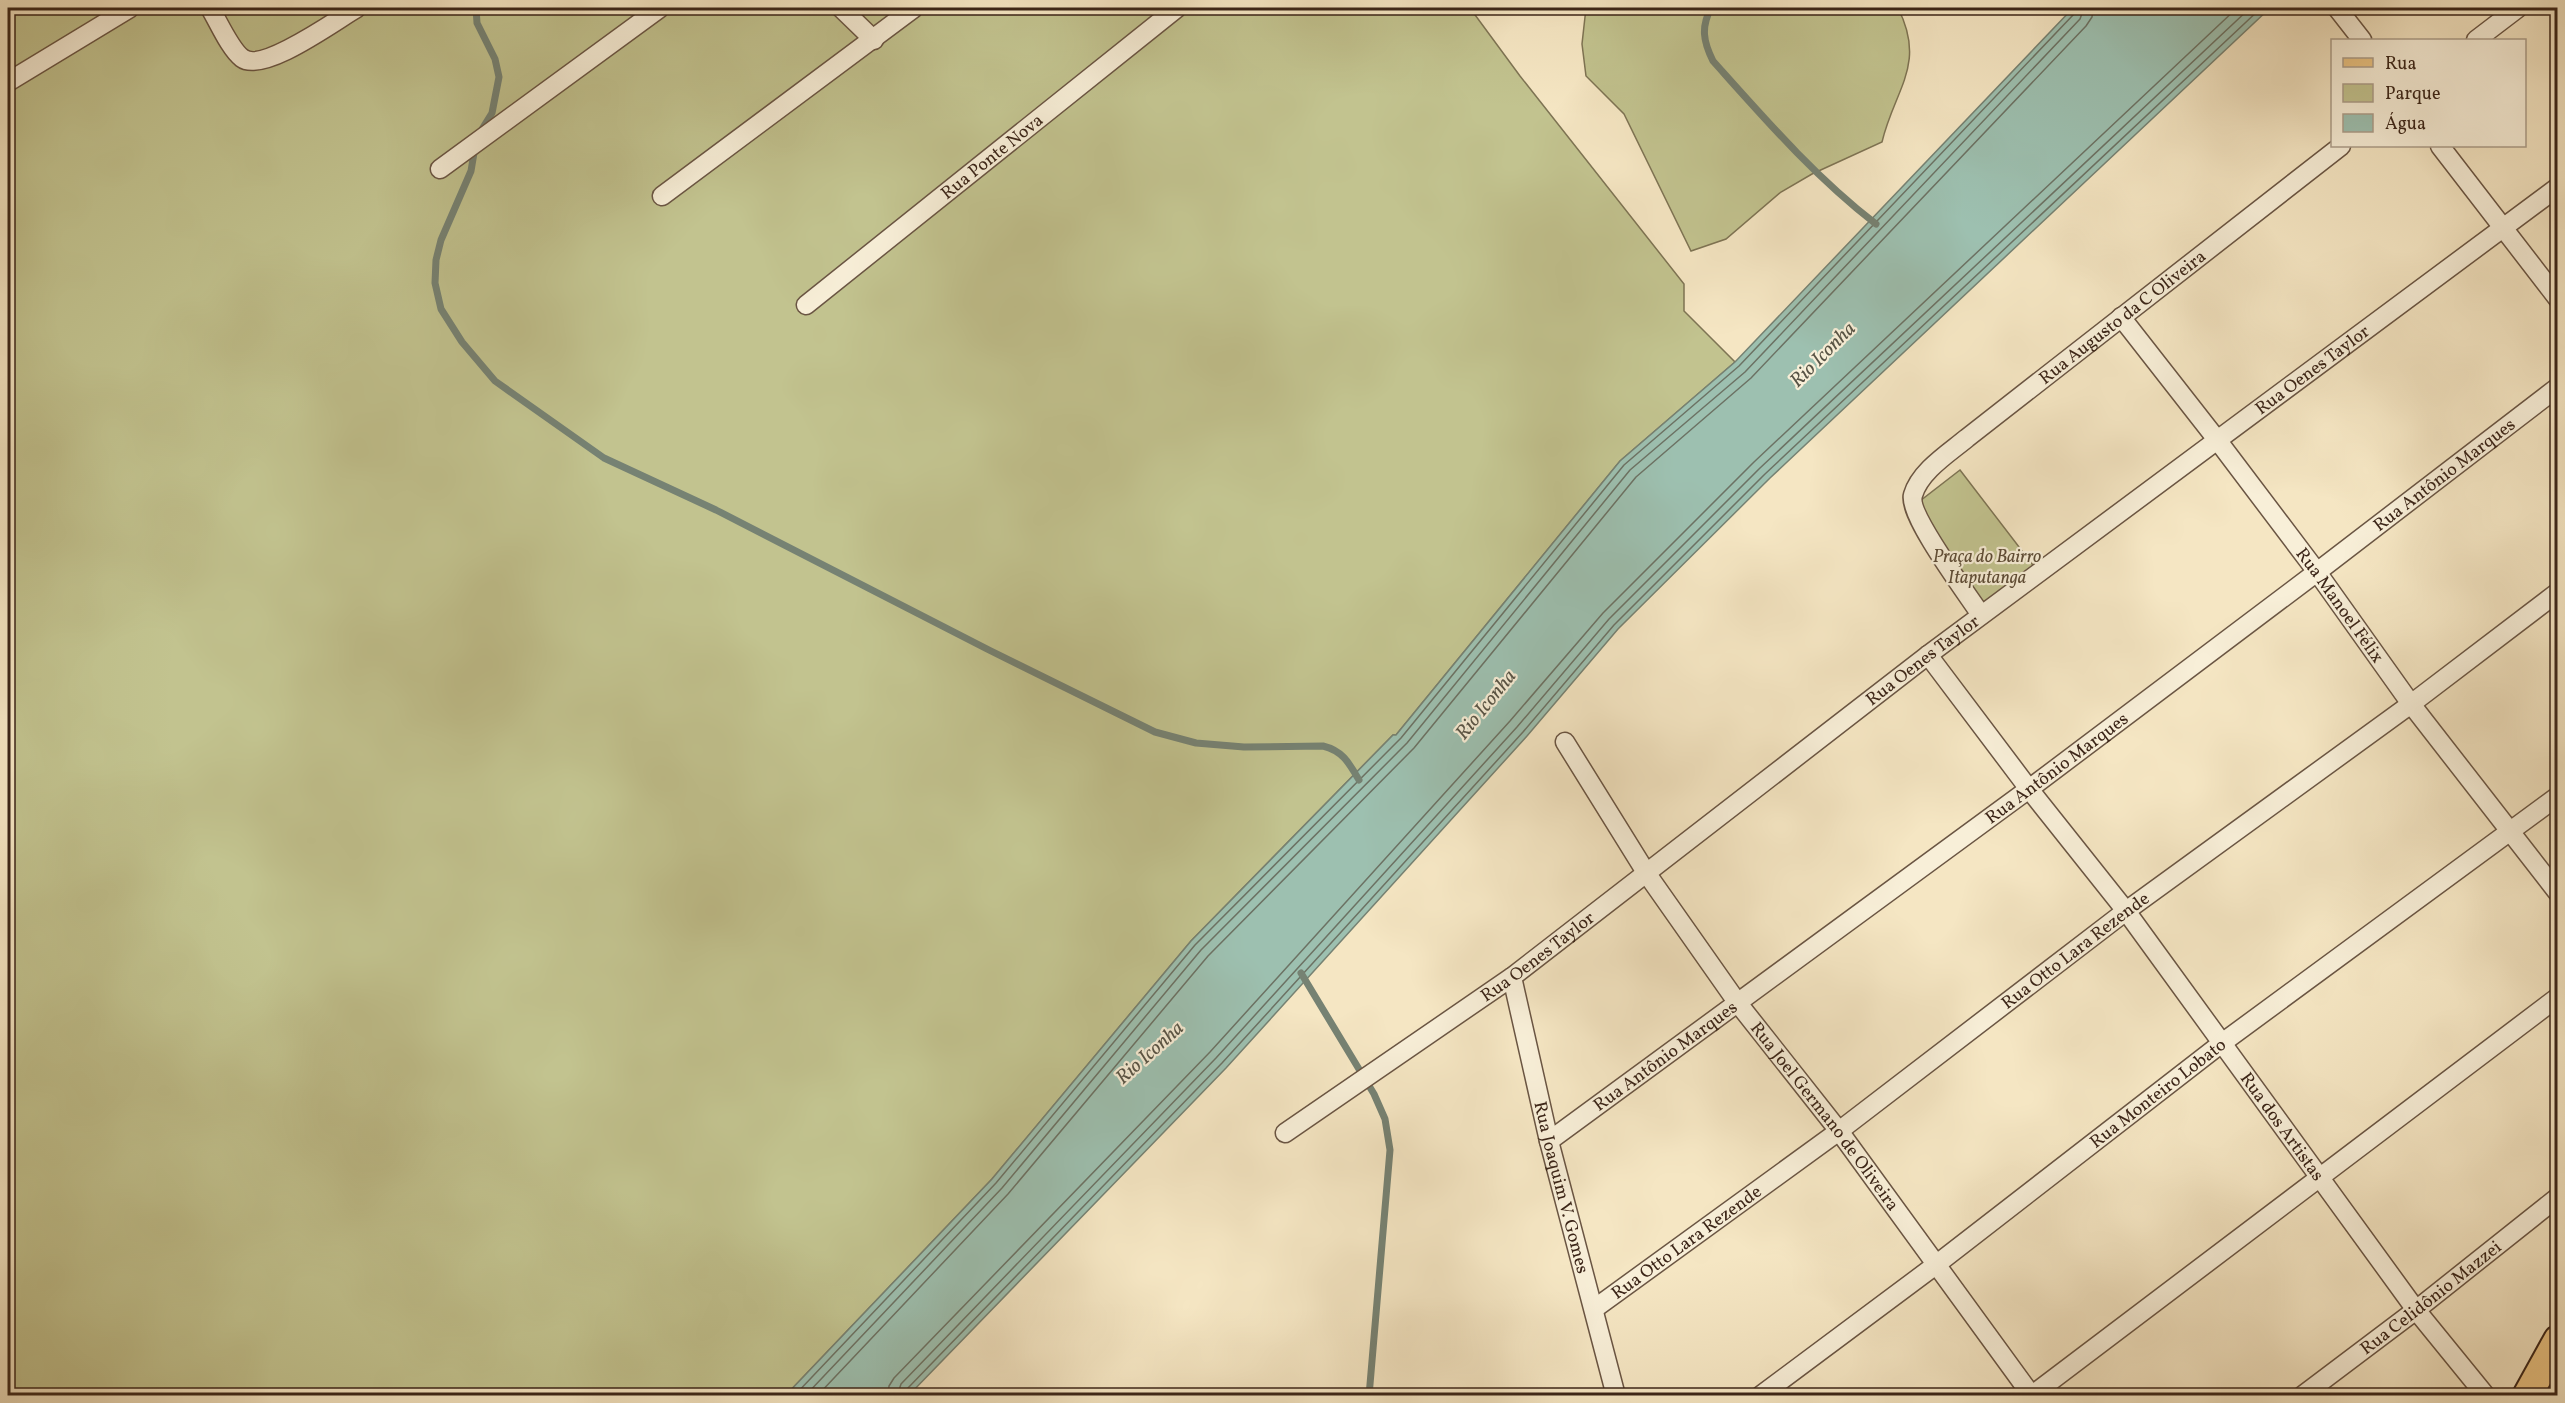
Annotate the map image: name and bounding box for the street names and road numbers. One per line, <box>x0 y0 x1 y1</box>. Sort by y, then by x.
street label: Rua Ponte Nova <box>936 109 1049 206</box>
street label: Rua Augusto da C Oliveira <box>2034 245 2212 391</box>
street label: Rua Oenes Taylor <box>2251 320 2376 422</box>
street label: Rua Antônio Marques <box>2369 413 2521 538</box>
street label: Rua Manoel Félix <box>2289 543 2389 669</box>
street label: Rua Oenes Taylor <box>1861 610 1986 713</box>
street label: Rua Antônio Marques <box>1981 707 2134 831</box>
street label: Rua Otto Lara Rezende <box>1997 887 2155 1016</box>
street label: Rua Oenes Taylor <box>1476 906 1601 1009</box>
street label: Rua Antônio Marques <box>1589 996 1743 1118</box>
street label: Rua Joel Germano de Oliveira <box>1743 1017 1904 1217</box>
street label: Rua Monteiro Lobato <box>2085 1033 2232 1155</box>
street label: Rua dos Artistas <box>2233 1068 2329 1187</box>
street label: Rua Joaquim V. Gomes <box>1526 1099 1594 1276</box>
street label: Rua Otto Lara Rezende <box>1607 1180 1767 1306</box>
street label: Rua Celidônio Mazzei <box>2356 1236 2507 1362</box>

